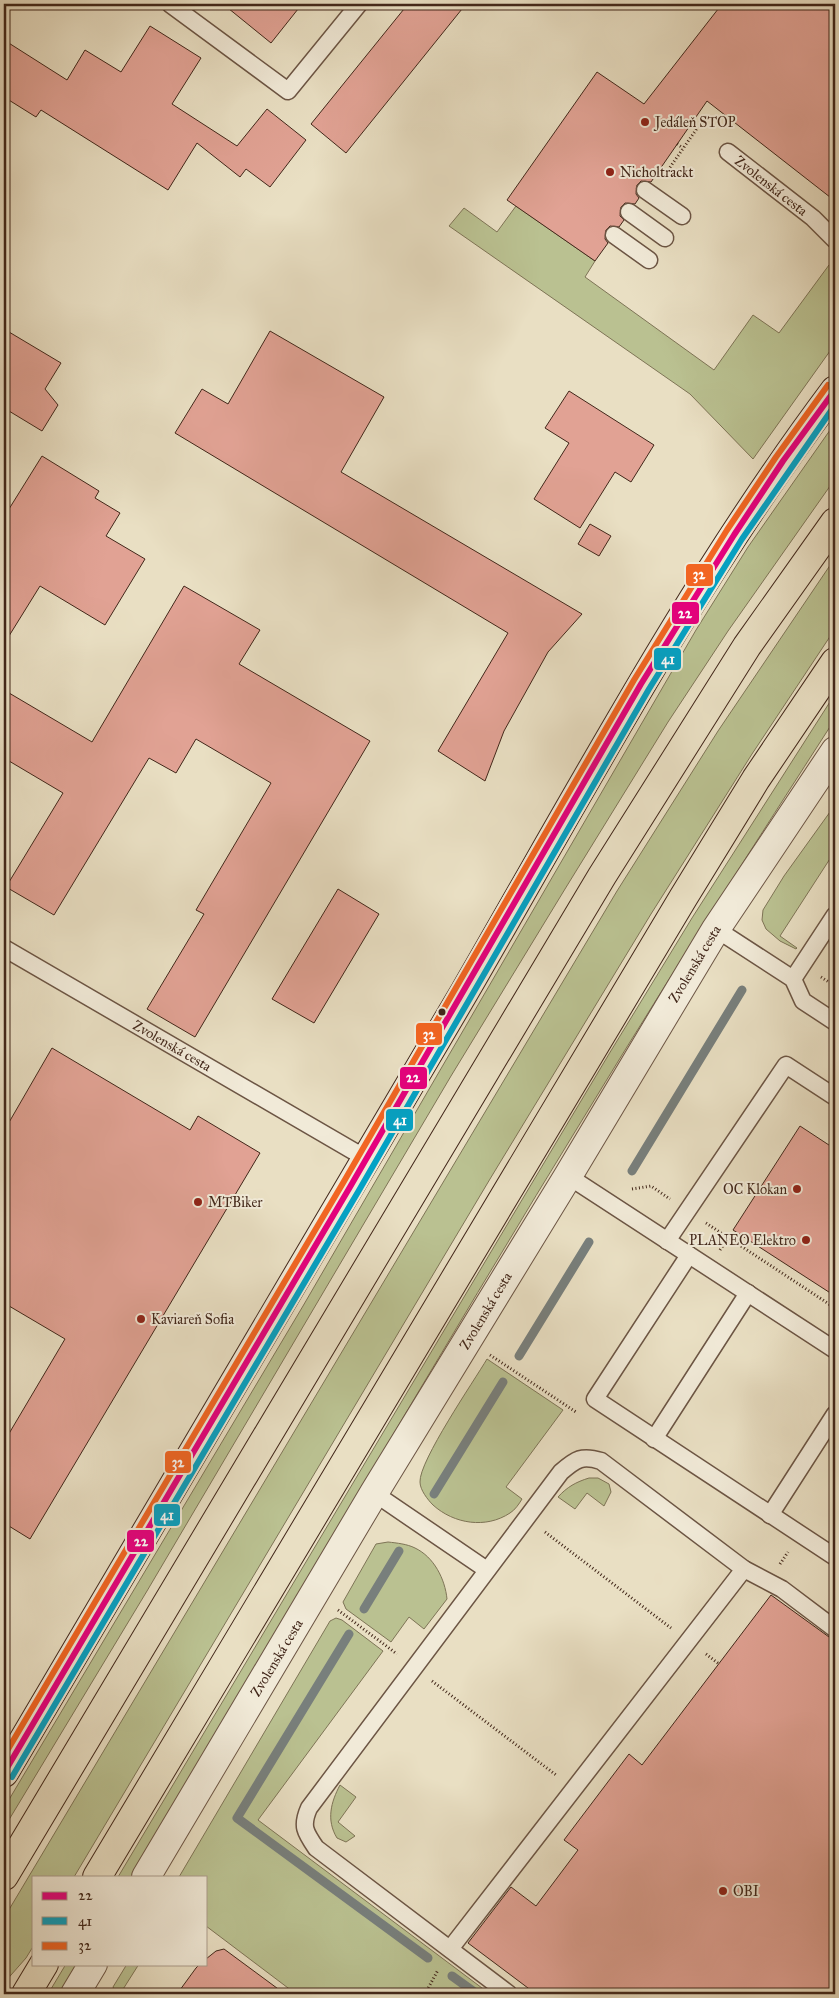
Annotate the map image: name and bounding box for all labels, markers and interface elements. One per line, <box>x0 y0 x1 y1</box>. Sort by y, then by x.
place label: Jedáleň STOP <box>653 114 736 132</box>
marker: Jedáleň STOP <box>639 116 651 128</box>
street label: Zvolenská cesta <box>731 152 811 220</box>
place label: Nicholtrackt <box>620 164 694 181</box>
marker: Nicholtrackt <box>604 166 616 178</box>
line badge: 32 <box>685 563 714 587</box>
text: 32 <box>693 566 706 584</box>
line badge: 22 <box>671 601 700 625</box>
text: 22 <box>678 605 693 622</box>
line badge: 41 <box>653 647 682 671</box>
text: 41 <box>661 651 675 669</box>
street label: Zvolenská cesta <box>665 922 725 1006</box>
unlabelled marker <box>437 1007 447 1017</box>
street label: Zvolenská cesta <box>130 1017 214 1075</box>
line badge: 32 <box>415 1022 443 1046</box>
text: 32 <box>423 1026 436 1044</box>
line badge: 22 <box>399 1066 428 1090</box>
text: 22 <box>406 1069 421 1086</box>
line badge: 41 <box>385 1108 414 1132</box>
text: 41 <box>393 1112 407 1130</box>
place label: OC Klokan <box>723 1181 787 1198</box>
marker: OC Klokan <box>791 1183 803 1195</box>
place label: MTBiker <box>208 1194 263 1211</box>
marker: MTBiker <box>192 1196 204 1208</box>
place label: PLANEO Elektro <box>689 1232 796 1249</box>
marker: PLANEO Elektro <box>800 1234 812 1246</box>
street label: Zvolenská cesta <box>456 1269 516 1353</box>
place label: Kaviareň Sofia <box>151 1311 234 1328</box>
marker: Kaviareň Sofia <box>135 1313 147 1325</box>
line badge: 32 <box>164 1450 192 1474</box>
text: 32 <box>172 1454 185 1472</box>
line badge: 41 <box>153 1503 181 1527</box>
text: 41 <box>160 1507 174 1525</box>
line badge: 22 <box>126 1529 155 1553</box>
text: 22 <box>134 1533 149 1550</box>
street label: Zvolenská cesta <box>247 1616 307 1700</box>
legend <box>32 1876 208 1966</box>
place label: OBI <box>733 1883 759 1900</box>
marker: OBI <box>717 1885 729 1897</box>
text: 22 <box>78 1886 93 1904</box>
text: 41 <box>78 1912 92 1930</box>
text: 32 <box>78 1936 92 1954</box>

